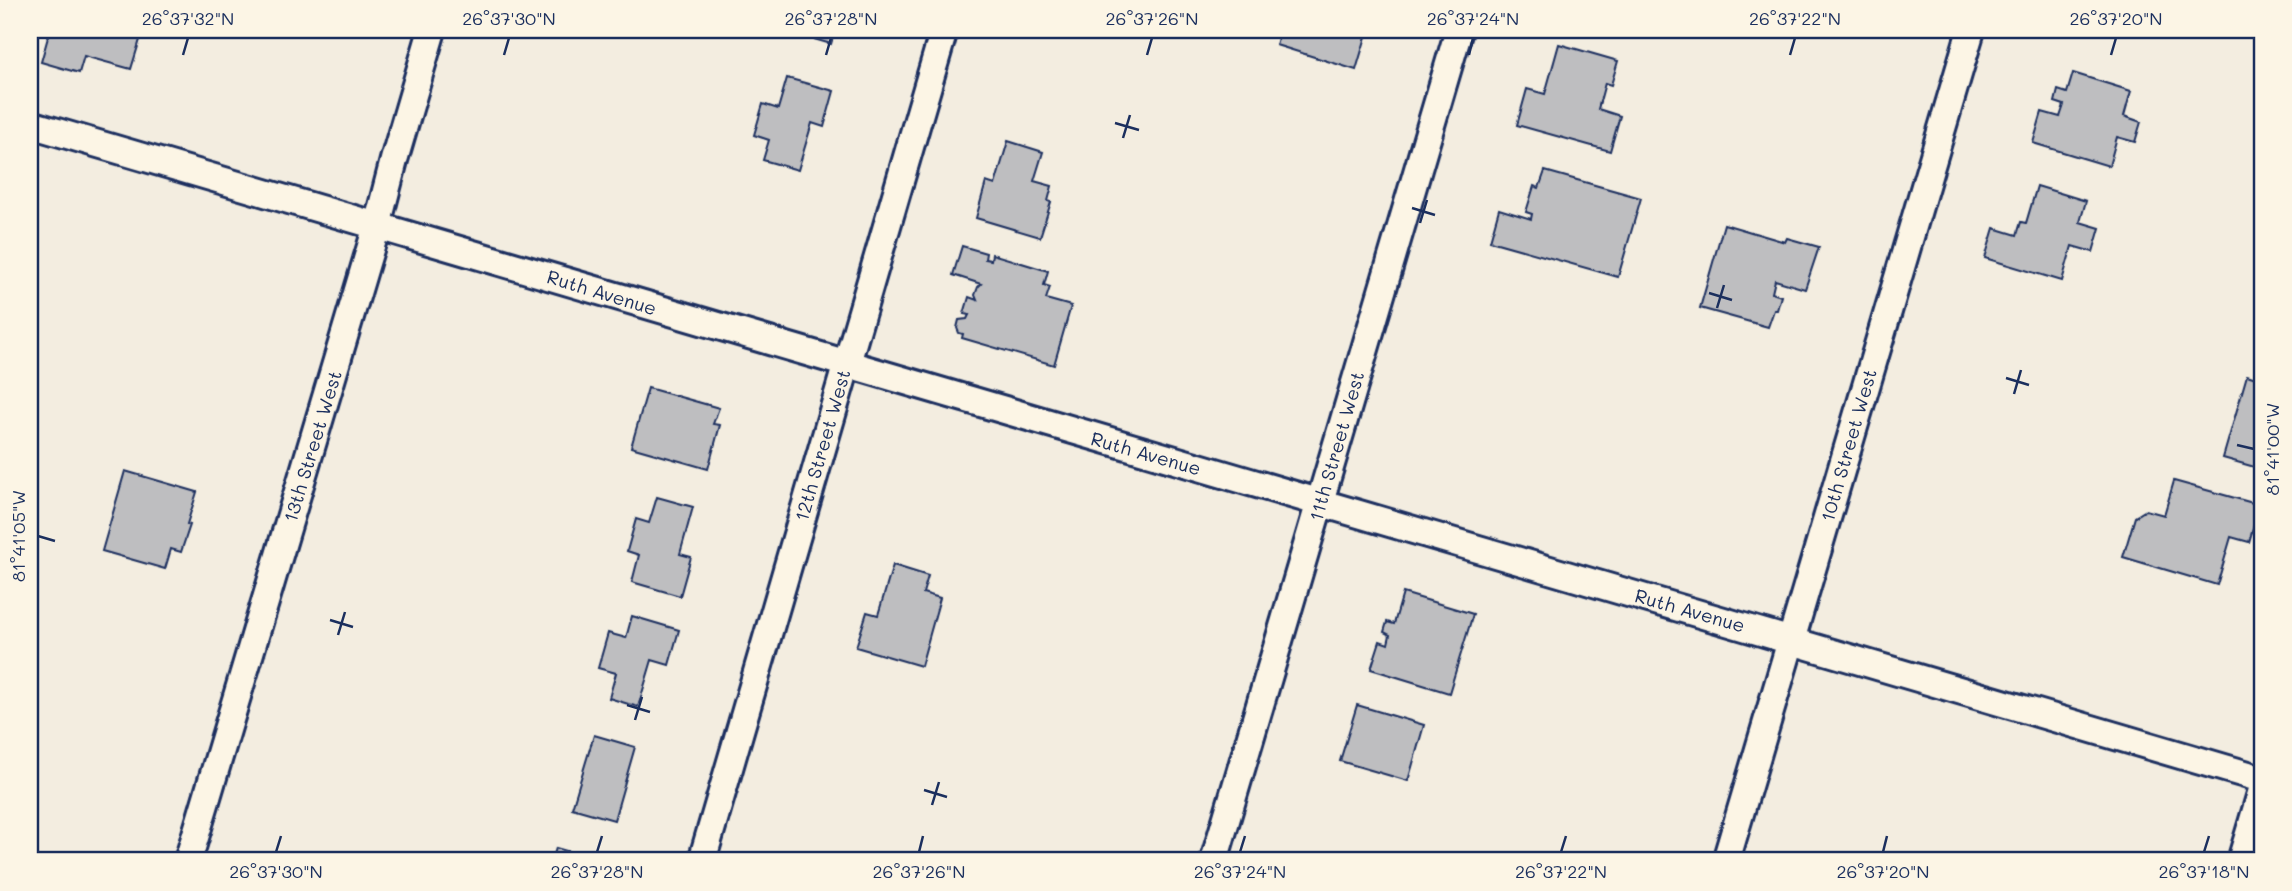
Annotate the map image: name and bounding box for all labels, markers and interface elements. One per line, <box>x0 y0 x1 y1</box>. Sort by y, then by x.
text: 26°37'32"N <box>142 6 234 30</box>
text: 26°37'30"N <box>462 6 556 30</box>
text: 26°37'28"N <box>785 6 877 30</box>
text: 26°37'26"N <box>1106 6 1198 30</box>
text: 26°37'24"N <box>1427 6 1519 30</box>
text: 26°37'22"N <box>1749 6 1841 30</box>
text: 26°37'20"N <box>2069 6 2163 30</box>
street label: Ruth Avenue <box>544 263 660 321</box>
street label: 12th Street West <box>788 366 856 524</box>
street label: 10th Street West <box>1814 366 1882 524</box>
street label: 13th Street West <box>277 367 347 525</box>
street label: 11th Street West <box>1303 368 1369 524</box>
text: 81°41'00"W <box>2260 403 2284 495</box>
street label: Ruth Avenue <box>1088 425 1204 481</box>
text: 81°41'05"W <box>6 490 30 582</box>
street label: Ruth Avenue <box>1632 582 1748 638</box>
text: 26°37'30"N <box>229 859 323 883</box>
text: 26°37'28"N <box>551 859 643 883</box>
text: 26°37'26"N <box>873 859 965 883</box>
text: 26°37'24"N <box>1194 859 1286 883</box>
text: 26°37'22"N <box>1515 859 1607 883</box>
text: 26°37'20"N <box>1836 859 1930 883</box>
text: 26°37'18"N <box>2159 859 2249 883</box>

